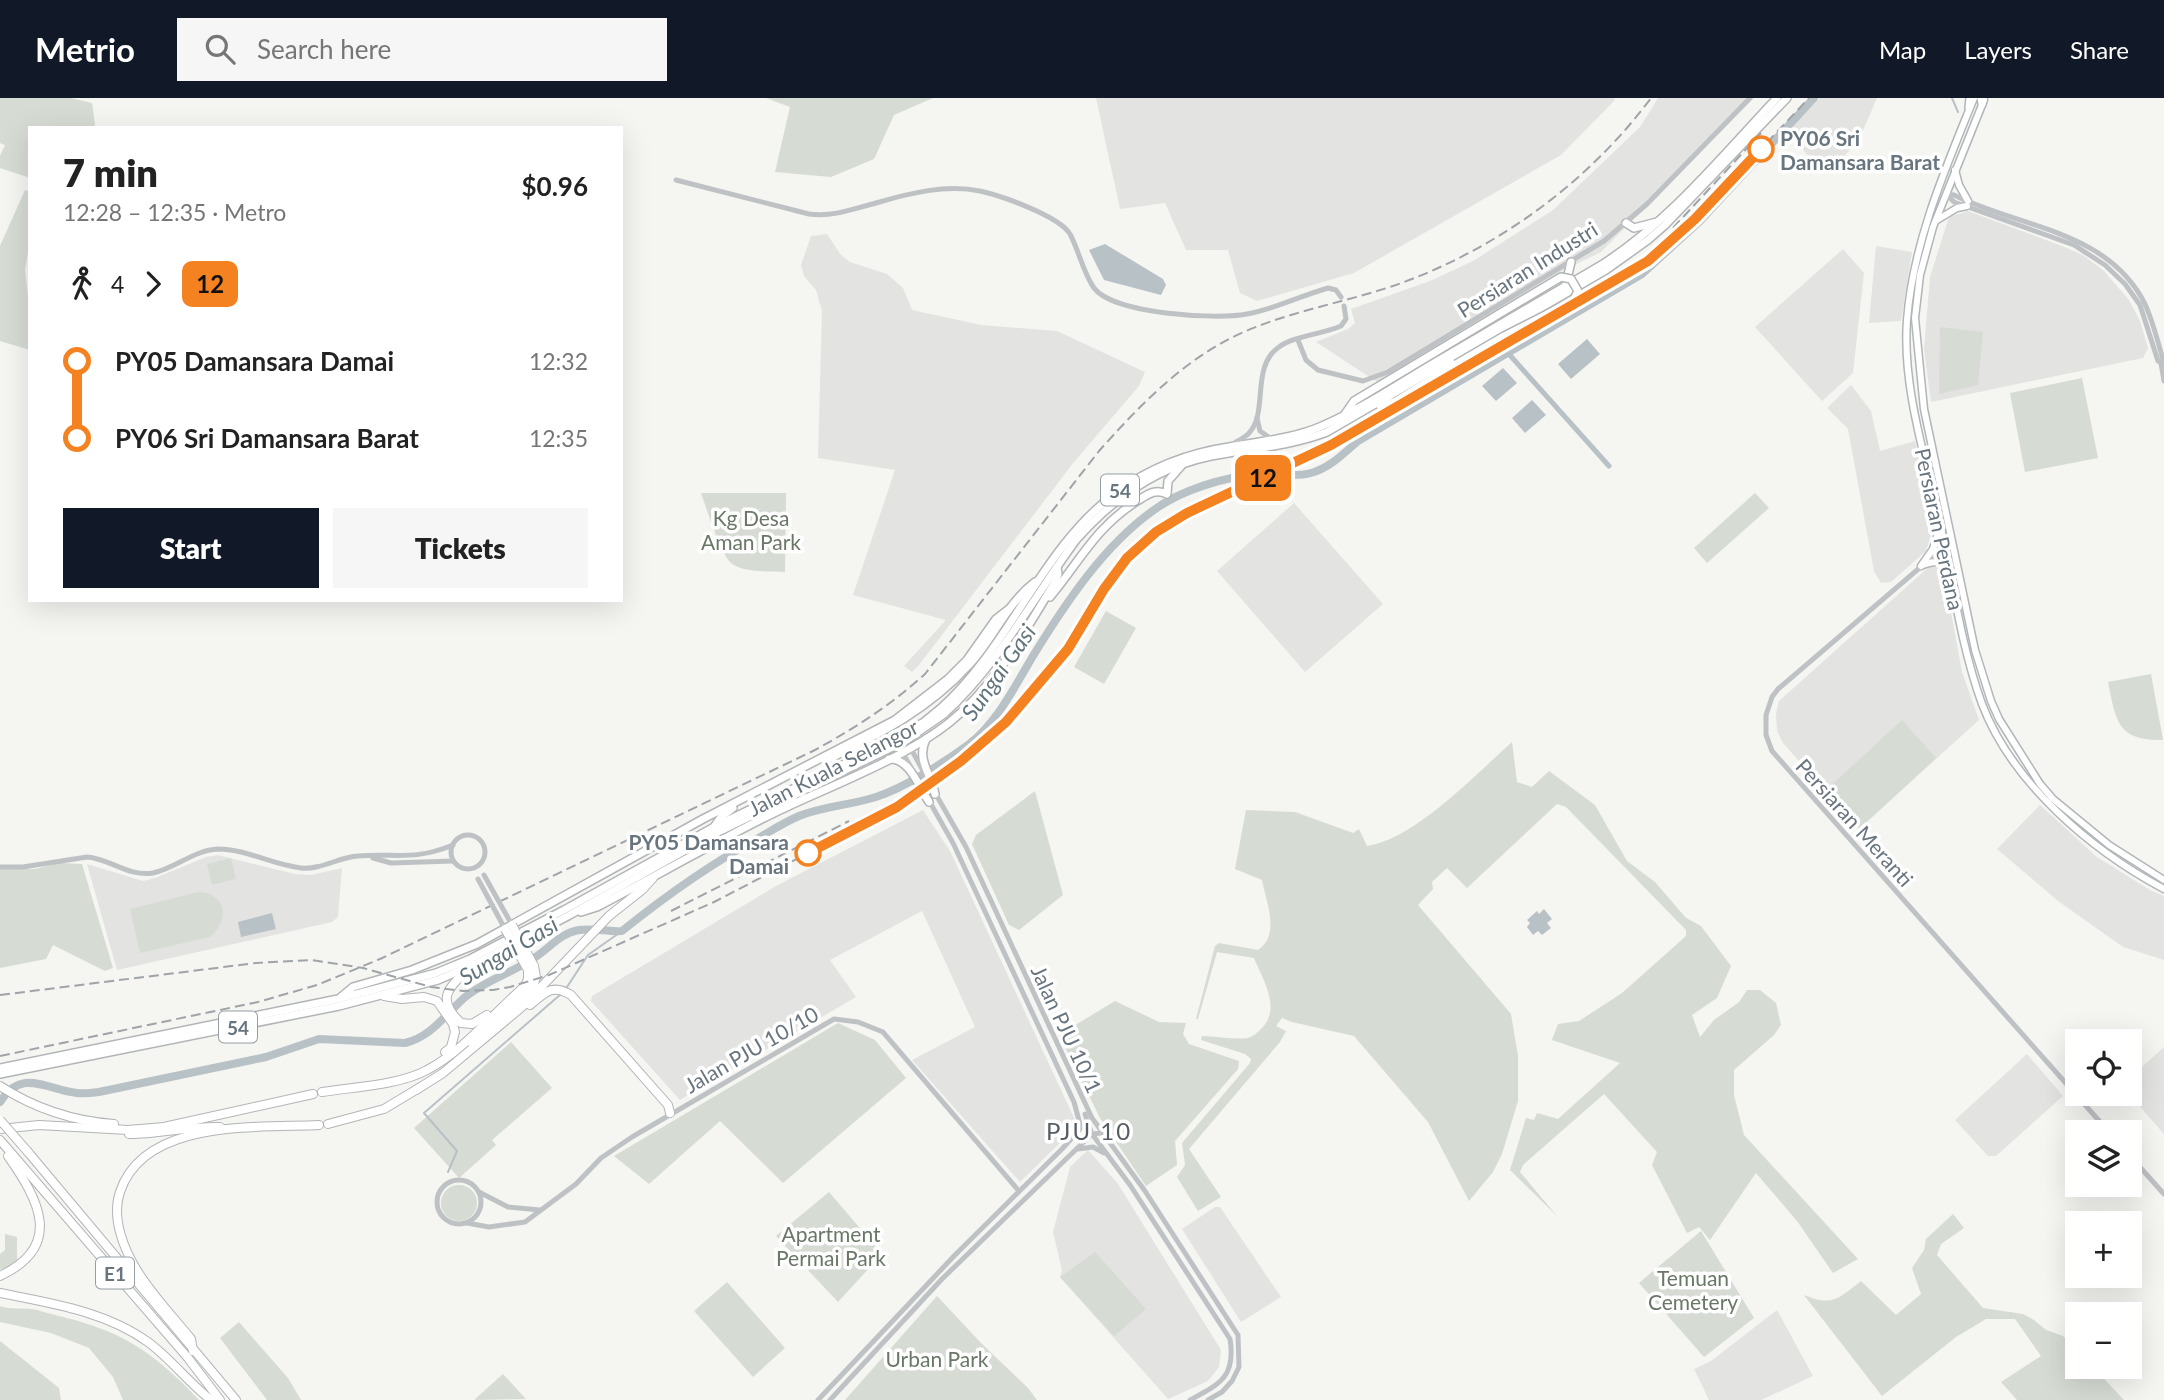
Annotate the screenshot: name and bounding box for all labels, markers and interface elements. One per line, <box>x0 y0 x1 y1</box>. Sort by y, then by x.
search box <box>177 18 667 81</box>
text: Metrio <box>35 29 135 69</box>
icon: search <box>201 30 239 68</box>
text: Search here <box>257 33 391 65</box>
text: Map <box>1879 35 1926 64</box>
text: Layers <box>1964 35 2032 64</box>
text: Share <box>2070 35 2129 64</box>
place label: PY06 Sri Damansara Barat <box>1780 125 1940 174</box>
marker: PY06 Sri Damansara Barat <box>1748 136 1774 162</box>
text: 7 min <box>63 149 158 195</box>
text: $0.96 <box>522 170 588 202</box>
text: 12:28 – 12:35 · Metro <box>63 198 286 226</box>
street label: Persiaran Industri <box>1452 216 1602 322</box>
icon: walk <box>63 265 101 303</box>
icon: forward <box>134 265 172 303</box>
text: 12 <box>196 269 224 298</box>
text: 4 <box>111 270 124 298</box>
text: PY05 Damansara Damai <box>115 345 394 377</box>
text: 12:32 <box>529 347 588 375</box>
text: PY06 Sri Damansara Barat <box>115 422 419 454</box>
text: 12:35 <box>529 424 588 452</box>
street label: Persiaran Perdana <box>1911 446 1969 612</box>
line badge: 12 <box>1232 455 1294 501</box>
text: 12 <box>1249 463 1277 492</box>
road number: 54 <box>1101 474 1139 506</box>
park label: Kg Desa Aman Park <box>701 505 801 554</box>
button: Start <box>63 508 319 588</box>
button: Tickets <box>333 508 588 588</box>
water label: Sungai Gasi <box>955 619 1041 725</box>
street label: Jalan Kuala Selangor <box>744 713 923 821</box>
street label: Persiaran Meranti <box>1791 753 1919 891</box>
place label: PY05 Damansara Damai <box>629 829 789 878</box>
marker: PY05 Damansara Damai <box>795 840 821 866</box>
water label: Sungai Gasi <box>453 909 563 991</box>
street label: Jalan PJU 10/1 <box>1027 961 1107 1097</box>
street label: Jalan PJU 10/10 <box>680 1001 822 1097</box>
road number: 54 <box>219 1012 257 1043</box>
map controls <box>2065 1029 2142 1379</box>
button: locate <box>2065 1029 2142 1106</box>
district label: PJU 10 <box>1046 1116 1132 1145</box>
button: layers <box>2065 1120 2142 1197</box>
button: + <box>2065 1211 2142 1288</box>
park label: Apartment Permai Park <box>776 1221 886 1270</box>
road number: E1 <box>96 1258 134 1288</box>
park label: Temuan Cemetery <box>1648 1265 1738 1314</box>
button: − <box>2065 1302 2142 1379</box>
park label: Urban Park <box>885 1346 989 1371</box>

